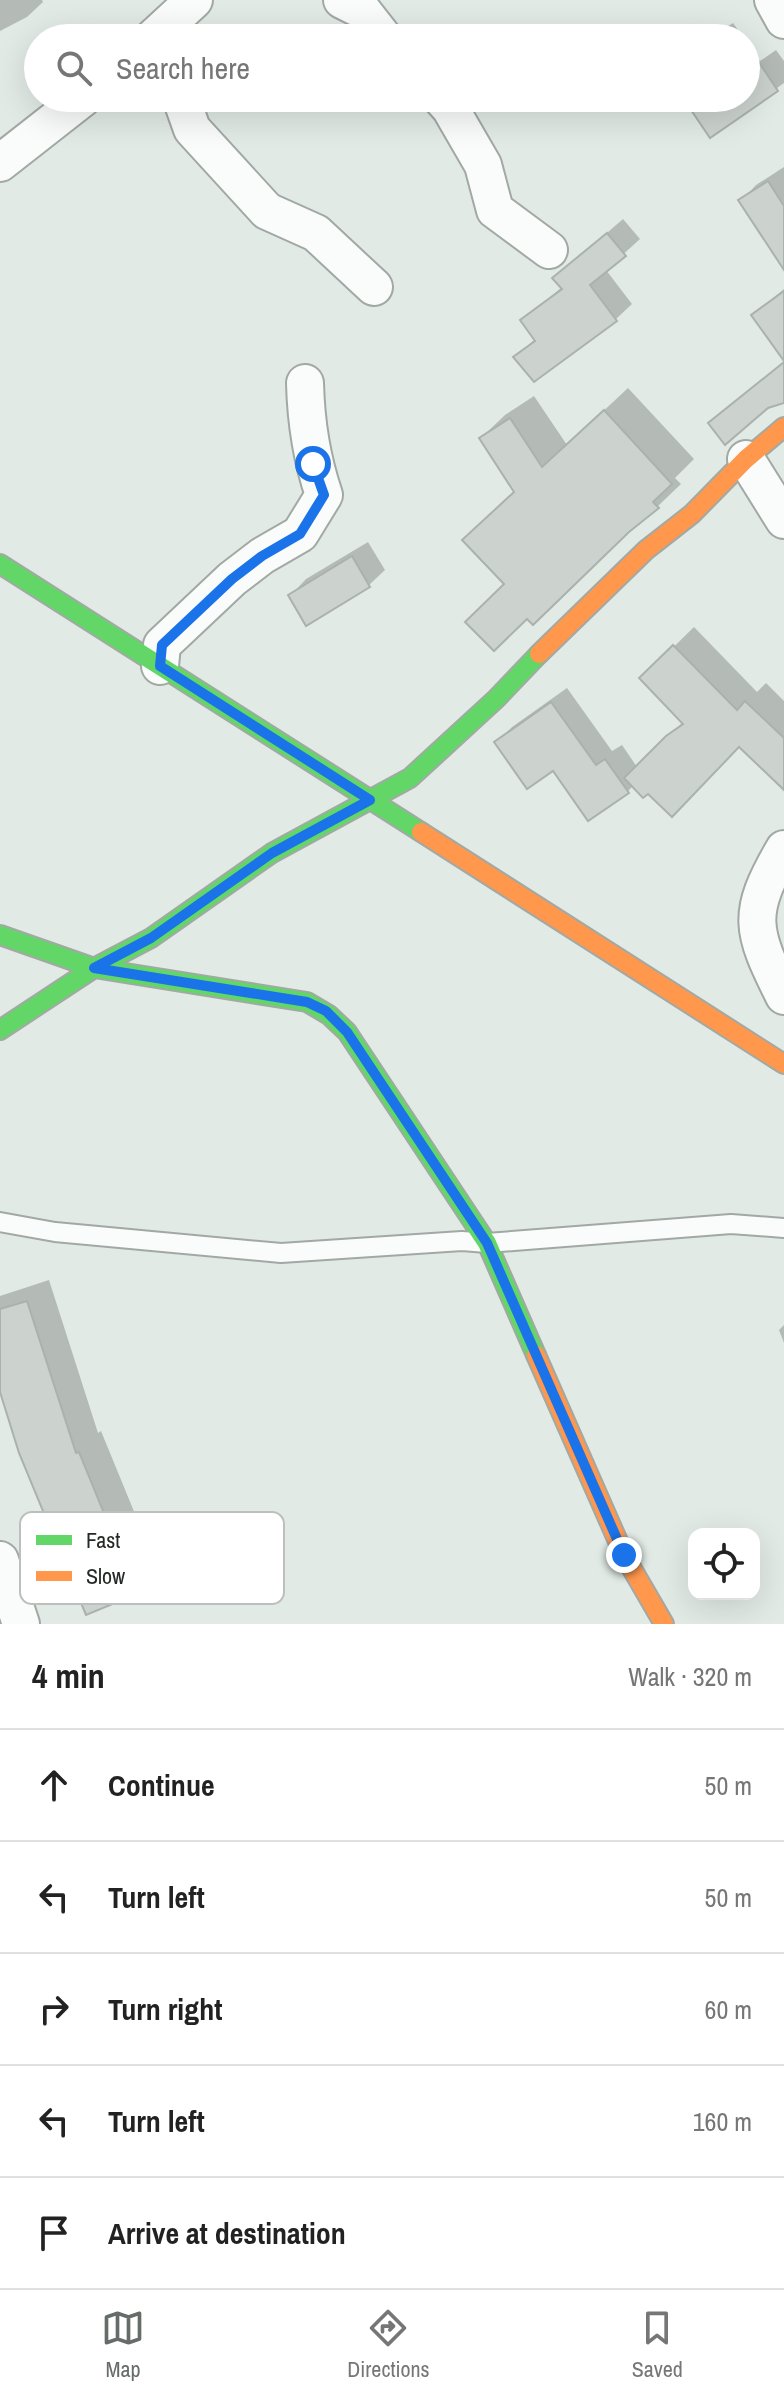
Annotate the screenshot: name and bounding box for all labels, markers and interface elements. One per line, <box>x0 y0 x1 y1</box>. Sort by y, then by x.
search box <box>24 24 760 112</box>
icon: search <box>52 46 96 90</box>
text: Search here <box>116 48 250 88</box>
route start <box>295 446 331 482</box>
legend <box>20 1512 284 1604</box>
text: Fast <box>86 1525 120 1555</box>
map controls <box>688 1528 760 1600</box>
button: locate <box>688 1528 760 1600</box>
route end <box>606 1537 642 1573</box>
text: Slow <box>86 1561 125 1591</box>
text: 4 min <box>32 1653 105 1699</box>
text: Walk · 320 m <box>628 1659 752 1694</box>
icon: ahead <box>32 1763 76 1807</box>
text: Continue <box>108 1765 215 1805</box>
text: 50 m <box>705 1768 752 1803</box>
icon: left <box>32 1875 76 1919</box>
text: Turn left <box>108 1877 205 1917</box>
text: 50 m <box>705 1880 752 1915</box>
icon: right <box>32 1987 76 2031</box>
text: Turn right <box>108 1989 222 2029</box>
text: 60 m <box>705 1992 752 2027</box>
icon: left <box>32 2099 76 2143</box>
text: Turn left <box>108 2101 205 2141</box>
text: 160 m <box>693 2104 752 2139</box>
icon: arrive <box>32 2211 76 2255</box>
text: Arrive at destination <box>108 2213 346 2253</box>
tab: Map <box>101 2306 145 2384</box>
tab: Directions <box>347 2306 430 2384</box>
tab: Saved <box>632 2306 683 2384</box>

